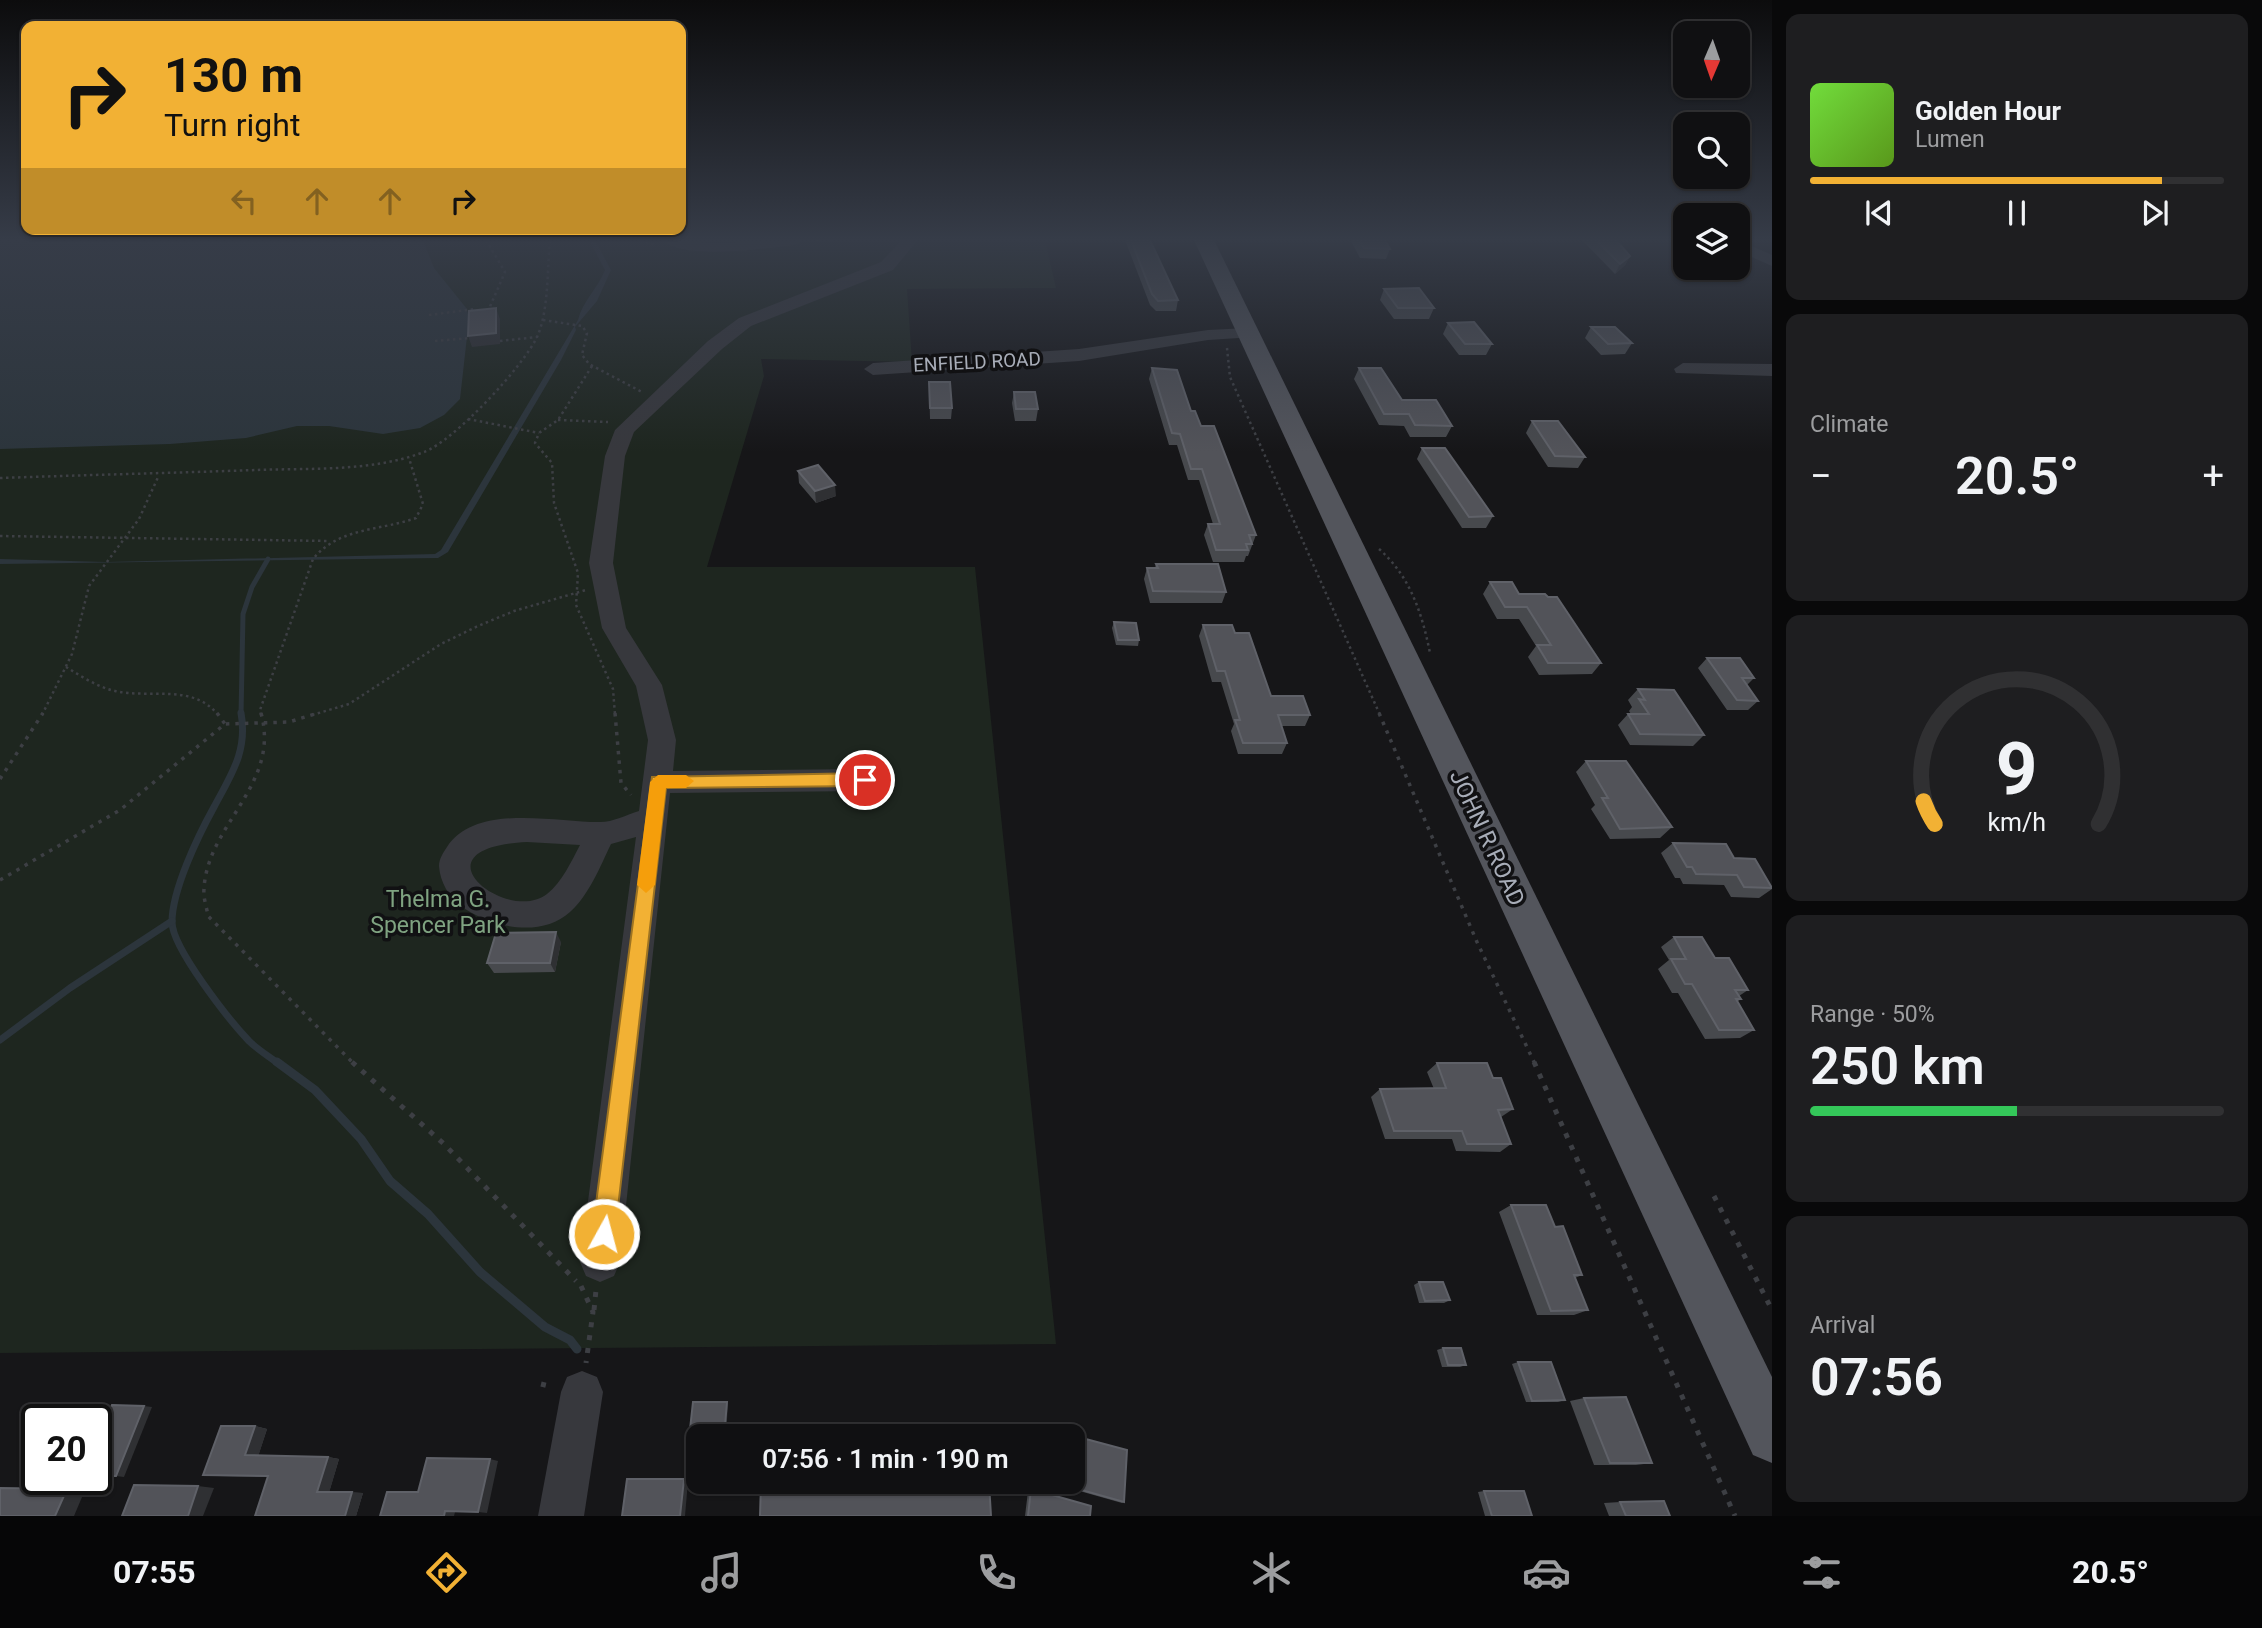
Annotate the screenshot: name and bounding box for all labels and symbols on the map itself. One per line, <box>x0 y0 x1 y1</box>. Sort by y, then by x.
north arrow <box>1673 21 1750 98</box>
street label: ENFIELD ROAD <box>913 347 1041 377</box>
pin <box>835 750 895 810</box>
street label: JOHN R ROAD <box>1444 766 1530 910</box>
park label: Thelma G. Spencer Park <box>370 886 506 939</box>
position arrow <box>567 1197 641 1271</box>
speed limit sign: 20 <box>21 1404 112 1495</box>

